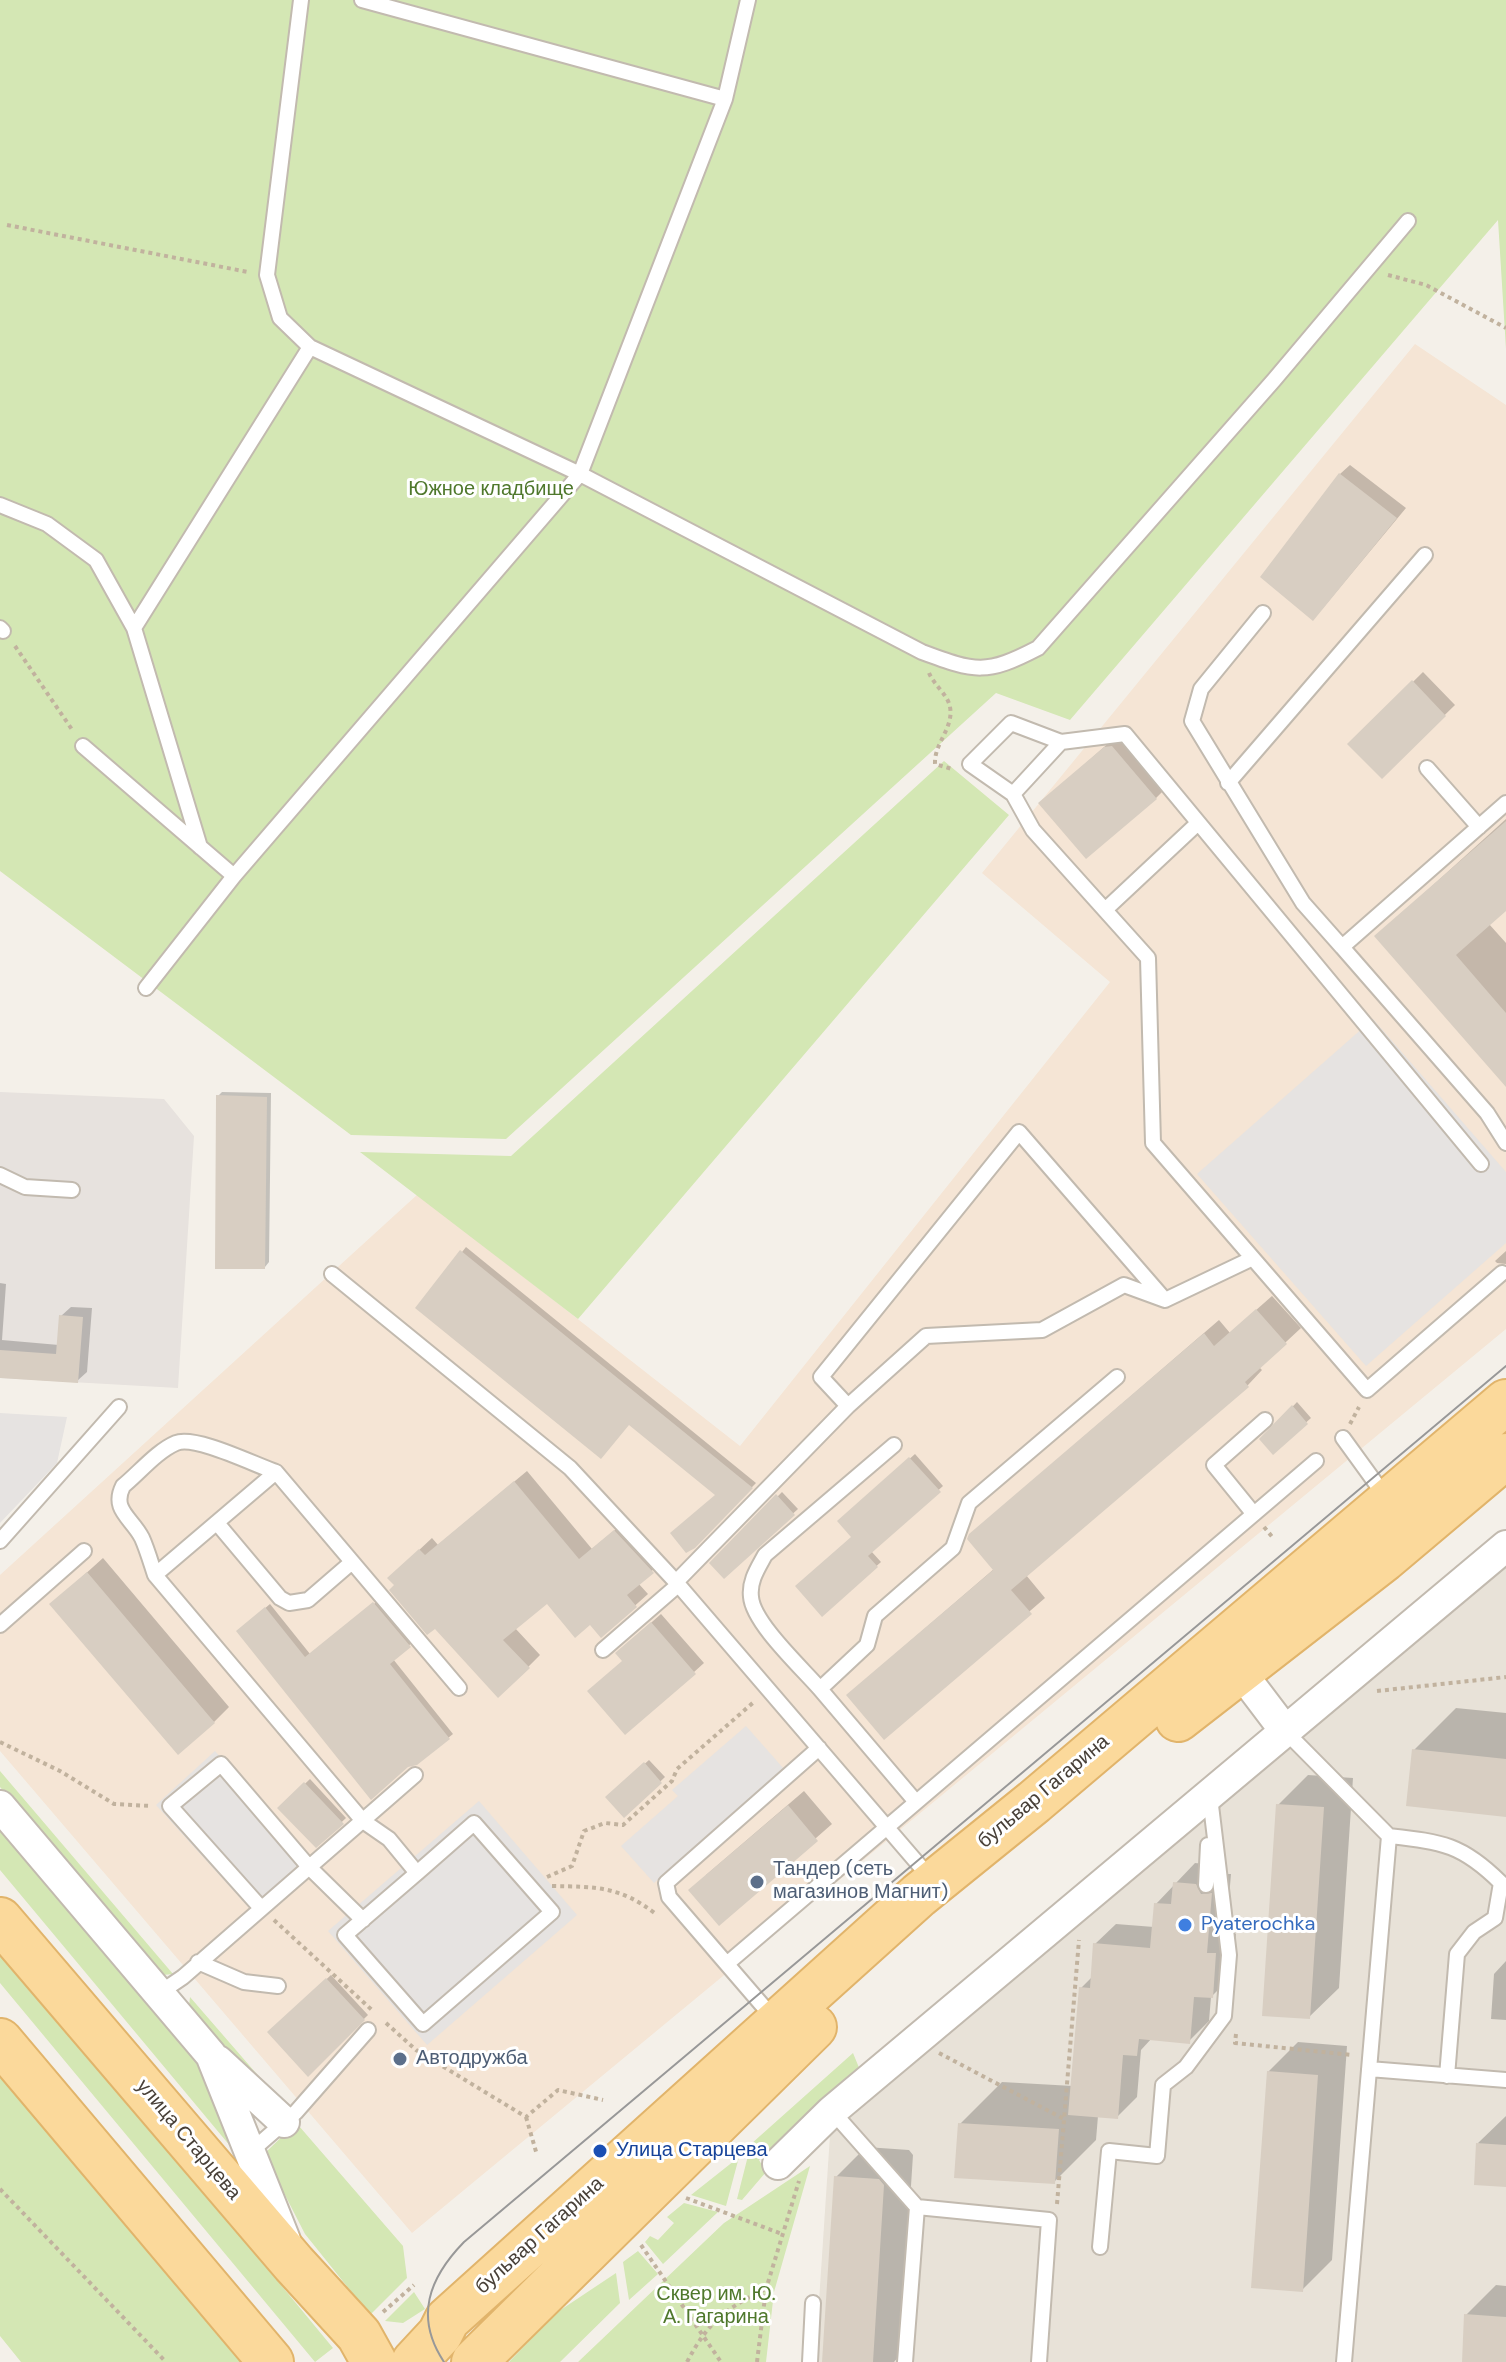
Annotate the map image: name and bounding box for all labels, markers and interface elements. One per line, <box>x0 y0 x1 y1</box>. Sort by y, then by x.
park label: Южное кладбище <box>408 478 574 502</box>
street label: бульвар Гагарина <box>974 1730 1114 1854</box>
place label: Тандер (сеть магазинов Магнит) <box>773 1858 948 1905</box>
marker: Тандер (сеть магазинов Магнит) <box>748 1873 766 1891</box>
place label: Pyaterochka <box>1201 1913 1315 1937</box>
marker: Pyaterochka <box>1176 1916 1194 1934</box>
place label: Автодружба <box>416 2047 528 2071</box>
marker: Автодружба <box>391 2050 409 2068</box>
street label: улица Старцева <box>131 2075 245 2205</box>
place label: Улица Старцева <box>616 2139 768 2163</box>
marker: Улица Старцева <box>591 2142 609 2160</box>
street label: бульвар Гагарина <box>471 2172 609 2300</box>
park label: Сквер им. Ю. А. Гагарина <box>656 2283 776 2330</box>

